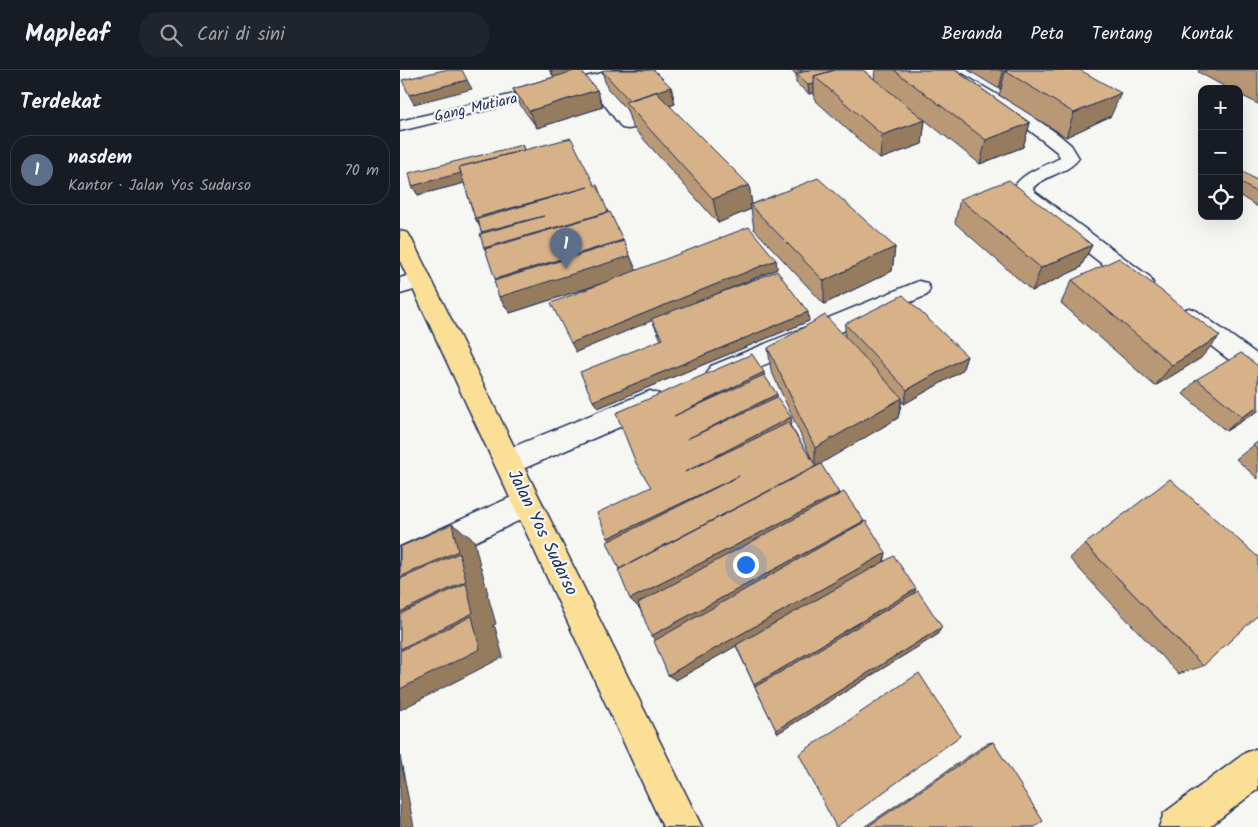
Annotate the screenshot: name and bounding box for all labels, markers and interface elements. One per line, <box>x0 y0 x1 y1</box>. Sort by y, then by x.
search box <box>139 12 489 57</box>
text: Mapleaf <box>25 15 109 54</box>
text: Cari di sini <box>197 20 285 50</box>
text: Beranda <box>942 20 1003 49</box>
text: Peta <box>1031 20 1064 49</box>
text: Tentang <box>1092 20 1153 49</box>
text: Kontak <box>1181 20 1233 49</box>
icon: search <box>157 21 185 49</box>
map controls <box>1198 85 1243 220</box>
button: + <box>1198 85 1243 130</box>
text: Terdekat <box>20 86 101 119</box>
street label: Gang Mutiara <box>432 87 520 129</box>
button: − <box>1198 130 1243 175</box>
text: nasdem <box>68 143 132 173</box>
text: 1 <box>35 158 39 183</box>
text: 70 m <box>344 158 379 183</box>
text: Kantor · Jalan Yos Sudarso <box>68 173 251 198</box>
button: locate <box>1198 175 1243 220</box>
pin: 1 <box>550 228 582 269</box>
street label: Jalan Yos Sudarso <box>499 465 585 601</box>
your location <box>733 552 759 578</box>

